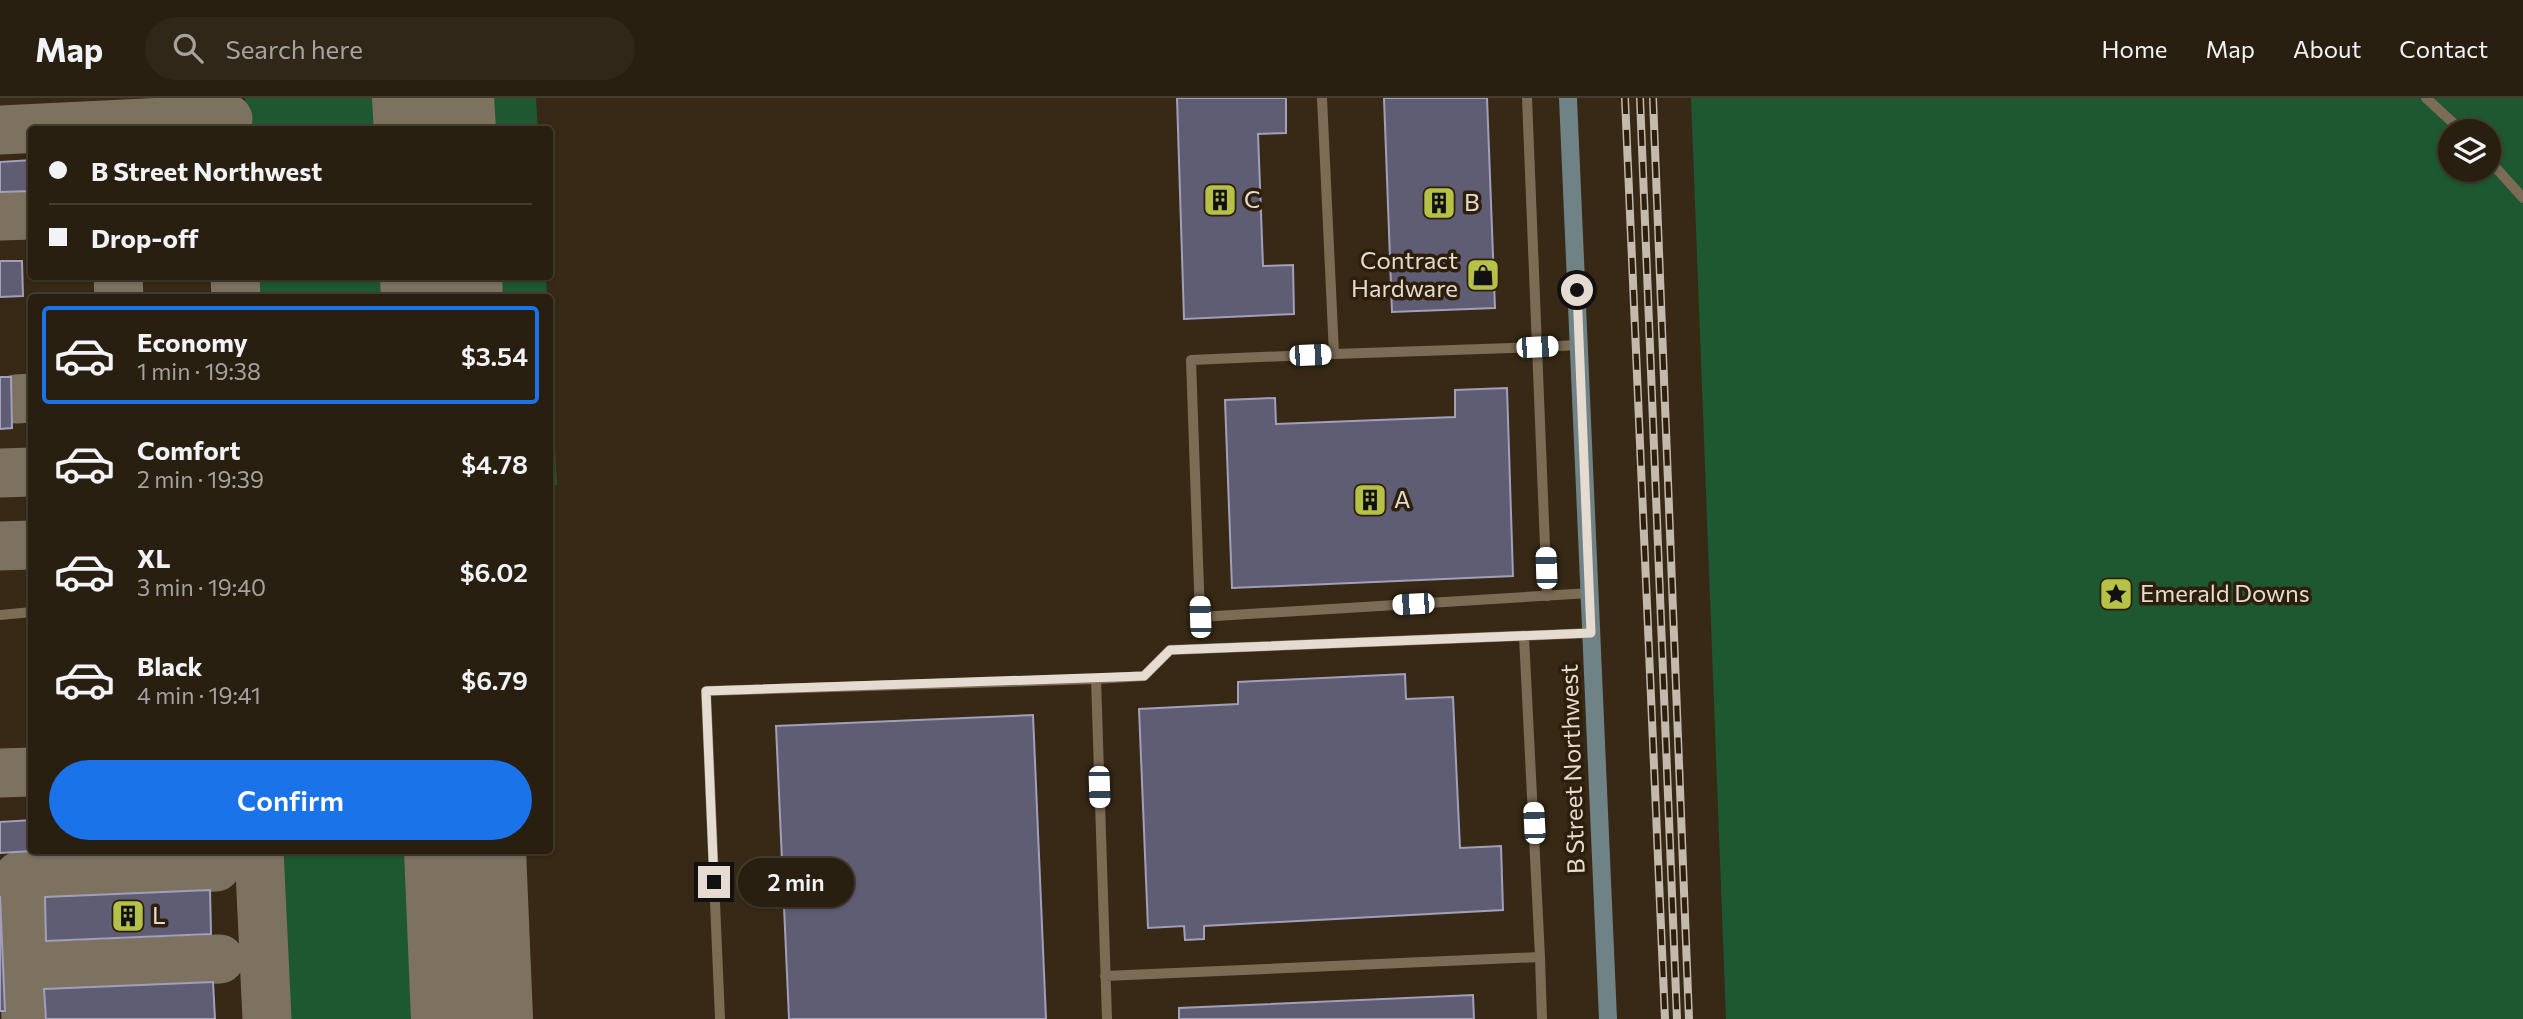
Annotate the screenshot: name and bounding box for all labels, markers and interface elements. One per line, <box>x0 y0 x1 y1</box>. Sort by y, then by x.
search box <box>145 17 635 80</box>
text: Map <box>35 28 103 69</box>
icon: search <box>169 29 207 67</box>
text: Search here <box>225 33 363 64</box>
text: Home <box>2102 34 2168 63</box>
text: Map <box>2206 34 2255 63</box>
text: About <box>2293 34 2361 63</box>
text: Contact <box>2399 34 2488 63</box>
map controls <box>2438 119 2501 182</box>
button: layers <box>2438 119 2501 182</box>
text: B Street Northwest <box>91 155 322 186</box>
building icon: C <box>1201 181 1239 219</box>
place label: C <box>1244 184 1260 213</box>
building icon: B <box>1420 184 1458 222</box>
place label: B <box>1464 187 1480 216</box>
text: Drop-off <box>91 222 198 253</box>
place label: Contract Hardware <box>1351 245 1458 302</box>
shop icon: Contract Hardware <box>1464 256 1502 294</box>
route start <box>1561 274 1593 306</box>
icon: car <box>53 324 116 387</box>
text: Economy <box>137 326 248 357</box>
car <box>1516 335 1559 359</box>
text: $3.54 <box>461 340 528 371</box>
car <box>1289 344 1332 366</box>
text: 1 min · 19:38 <box>137 357 261 385</box>
icon: car <box>53 432 116 495</box>
text: Comfort <box>137 434 240 465</box>
text: $4.78 <box>461 448 528 479</box>
text: 2 min · 19:39 <box>137 465 264 493</box>
building icon: A <box>1351 481 1389 519</box>
place label: A <box>1394 484 1411 513</box>
icon: car <box>53 540 116 603</box>
text: XL <box>137 542 171 573</box>
car <box>1535 547 1558 589</box>
text: $6.02 <box>460 556 528 587</box>
text: 3 min · 19:40 <box>137 573 266 601</box>
place icon: Emerald Downs <box>2097 575 2135 613</box>
place label: Emerald Downs <box>2140 578 2310 607</box>
car <box>1392 592 1435 616</box>
car <box>1189 596 1212 638</box>
icon: car <box>53 648 116 711</box>
text: Black <box>137 650 203 681</box>
street label: B Street Northwest <box>1553 663 1590 875</box>
text: $6.79 <box>461 664 528 695</box>
text: 4 min · 19:41 <box>137 681 261 709</box>
button: Confirm <box>49 760 532 840</box>
car <box>1088 766 1111 808</box>
car <box>1523 801 1546 845</box>
callout: 2 min <box>738 858 854 906</box>
route end <box>698 866 730 898</box>
text: 2 min <box>768 868 824 896</box>
building icon: L <box>109 897 147 935</box>
place label: L <box>152 900 166 929</box>

